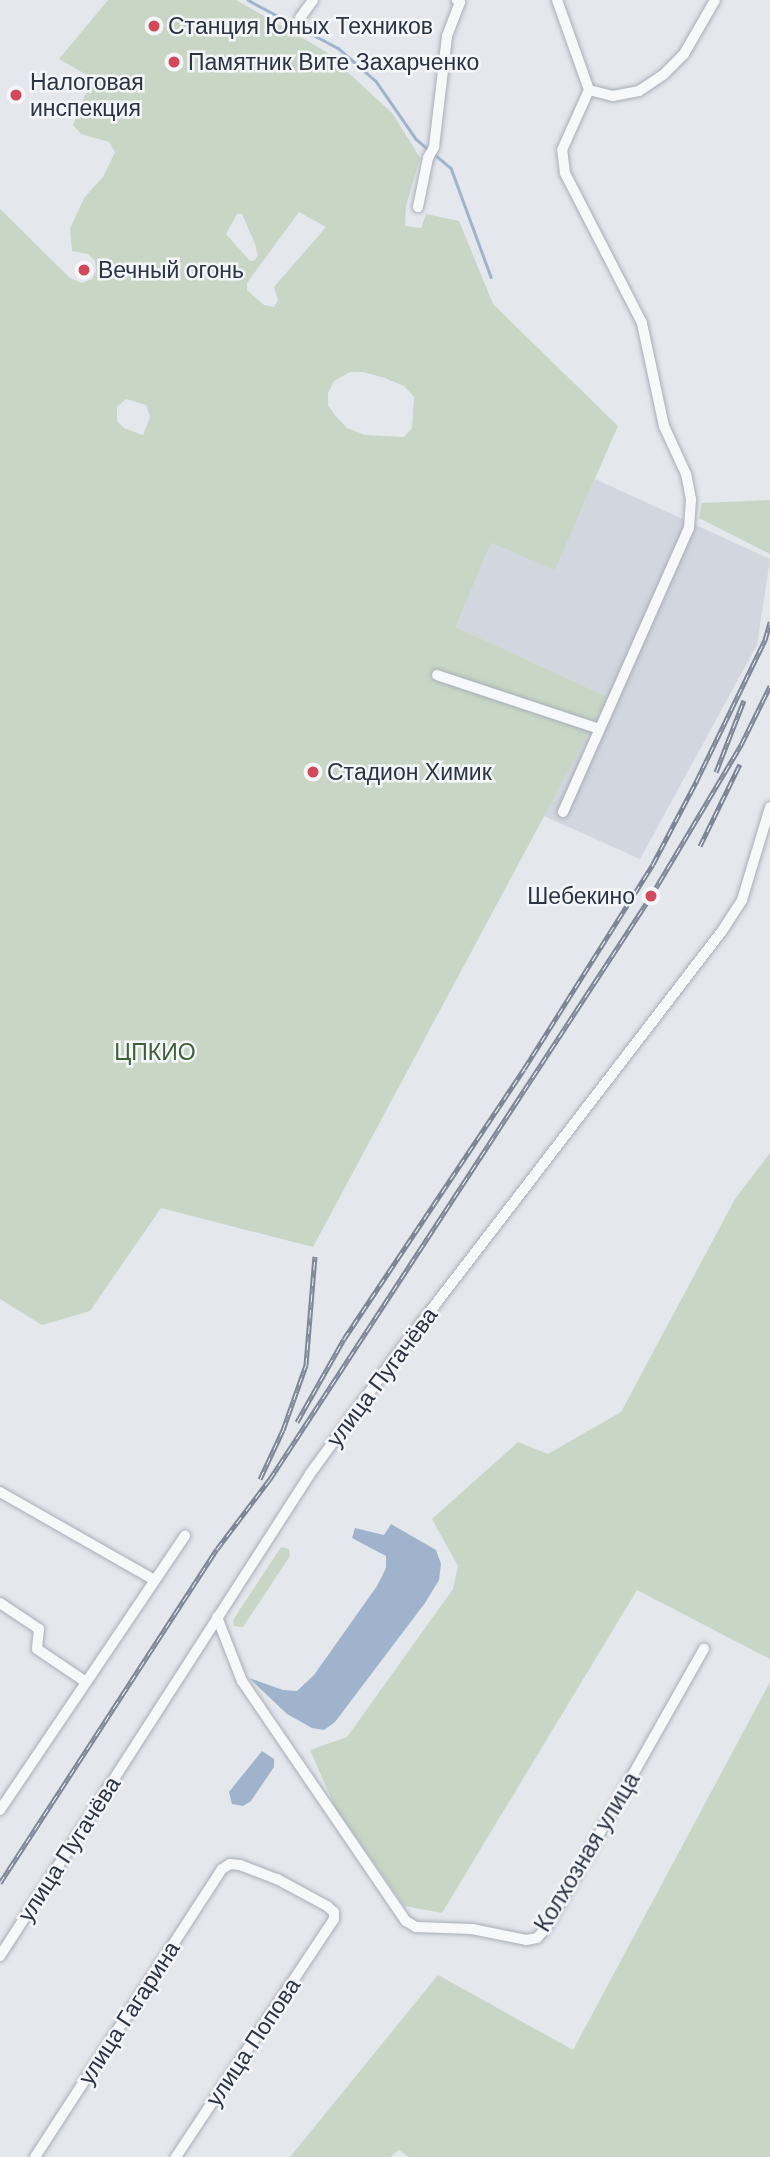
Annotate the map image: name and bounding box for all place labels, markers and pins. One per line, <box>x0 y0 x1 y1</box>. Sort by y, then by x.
place label: Станция Юных Техников <box>168 12 433 40</box>
marker: Станция Юных Техников <box>146 18 162 34</box>
place label: Памятник Вите Захарченко <box>188 48 479 76</box>
marker: Памятник Вите Захарченко <box>166 54 182 70</box>
place label: Налоговая инспекция <box>30 68 144 122</box>
marker: Налоговая инспекция <box>8 87 24 103</box>
place label: Вечный огонь <box>98 256 244 284</box>
marker: Вечный огонь <box>76 262 92 278</box>
place label: Стадион Химик <box>327 758 492 786</box>
marker: Стадион Химик <box>305 764 321 780</box>
place label: Шебекино <box>527 882 635 910</box>
marker: Шебекино <box>641 886 661 906</box>

